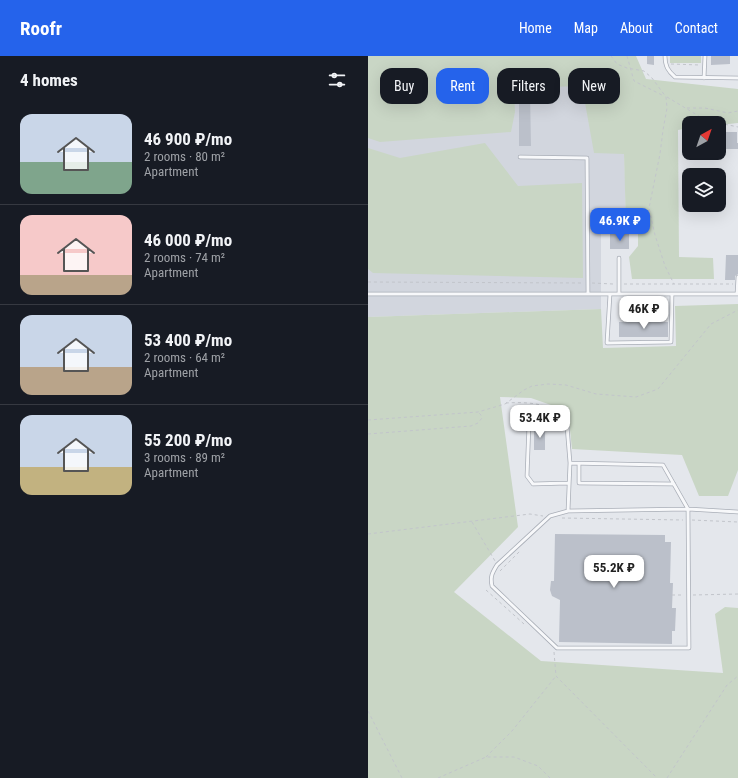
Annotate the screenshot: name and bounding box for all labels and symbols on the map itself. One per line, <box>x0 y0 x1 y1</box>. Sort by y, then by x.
north arrow <box>682 116 726 160</box>
pin: 46.9K ₽ <box>583 208 657 242</box>
pin: 46K ₽ <box>616 296 672 330</box>
pin: 53.4K ₽ <box>503 405 577 439</box>
pin: 55.2K ₽ <box>577 555 651 589</box>

